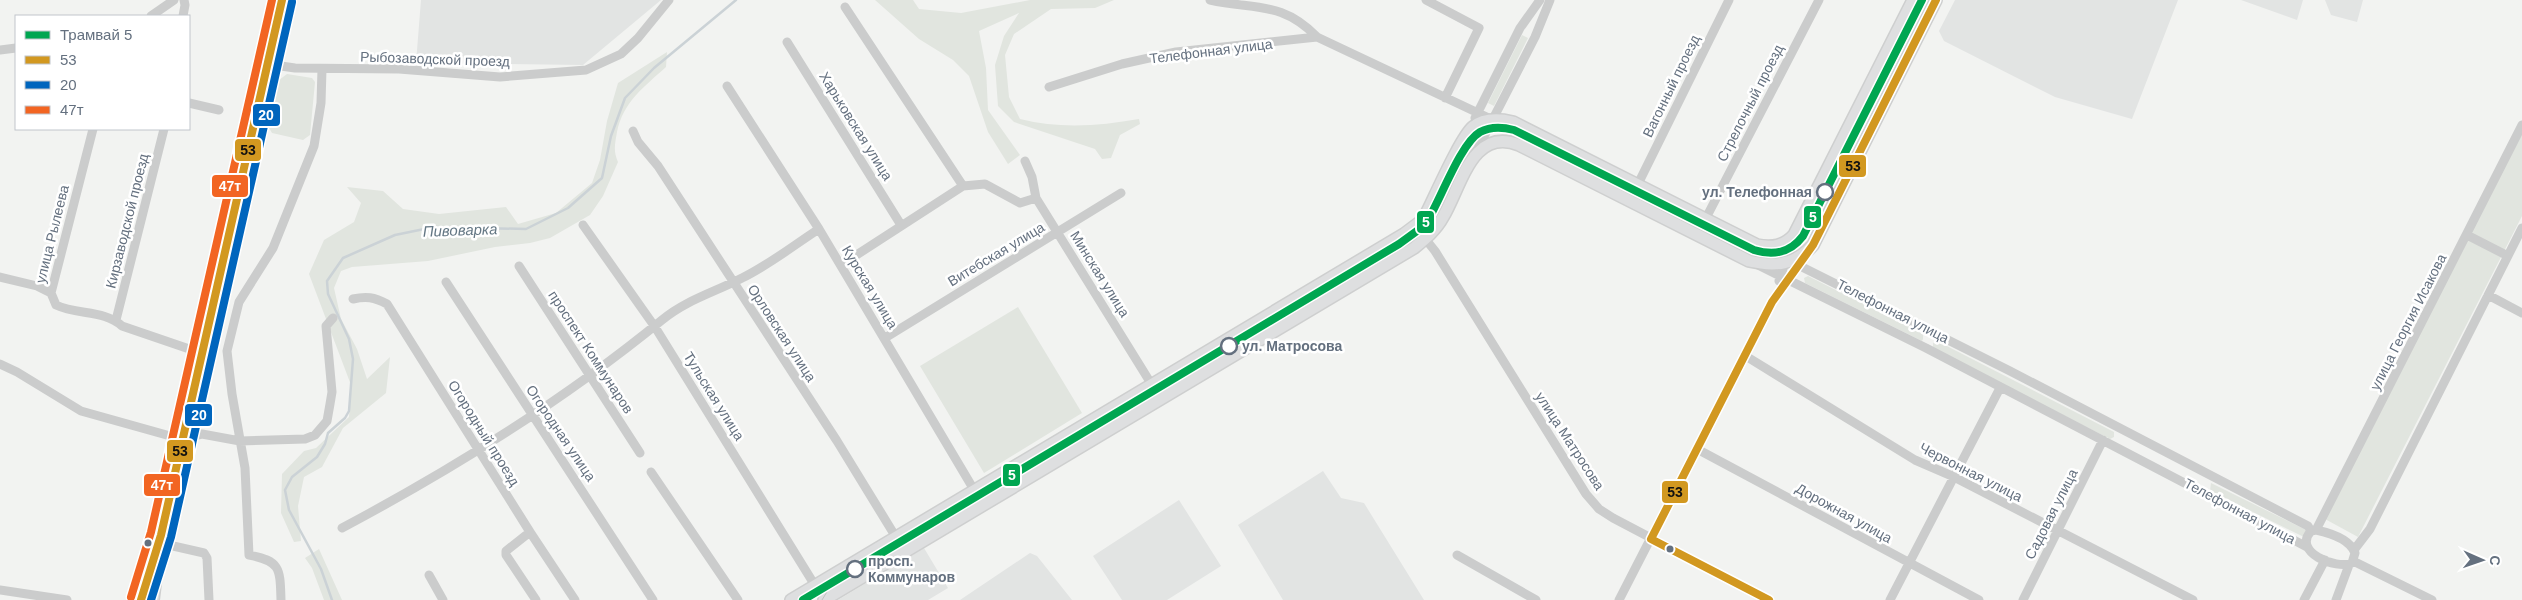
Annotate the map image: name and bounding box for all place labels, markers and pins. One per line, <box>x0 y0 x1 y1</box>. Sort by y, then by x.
marker: ул. Телефонная <box>1816 183 1834 201</box>
place label: ул. Телефонная <box>1702 184 1812 200</box>
marker: ул. Матросова <box>1220 337 1238 355</box>
place label: ул. Матросова <box>1242 338 1342 354</box>
unlabelled marker <box>143 538 153 548</box>
unlabelled marker <box>1665 544 1675 554</box>
place label: просп. Коммунаров <box>868 553 956 585</box>
marker: просп. Коммунаров <box>846 560 864 578</box>

